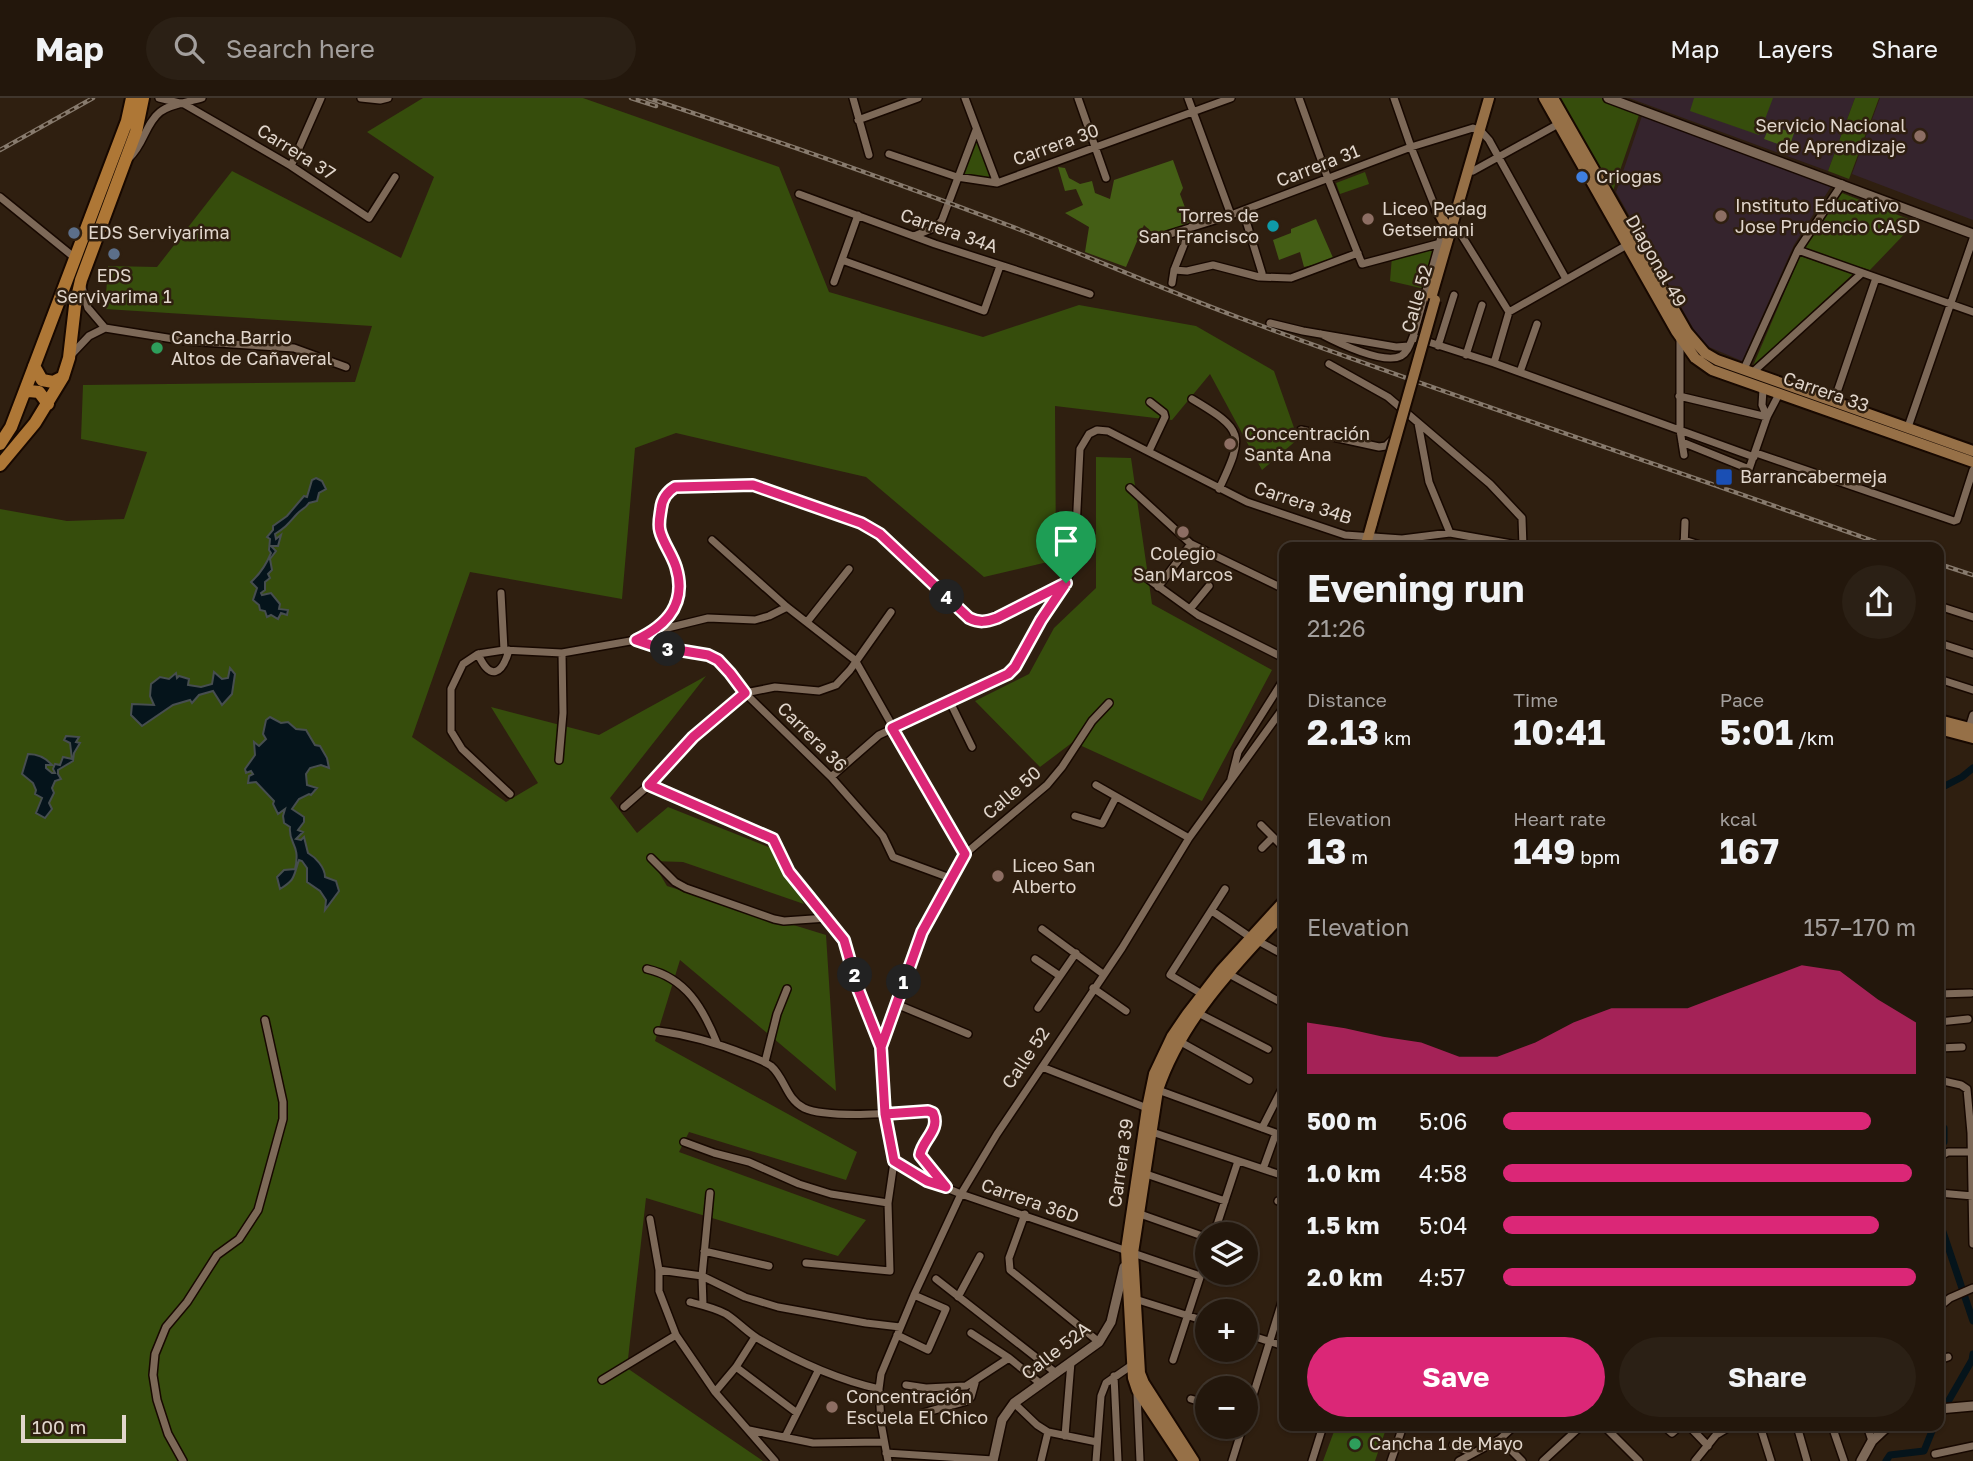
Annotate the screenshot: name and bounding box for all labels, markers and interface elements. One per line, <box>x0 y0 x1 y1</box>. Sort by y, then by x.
search box <box>146 17 636 80</box>
text: Map <box>35 29 104 68</box>
icon: search <box>170 29 208 67</box>
text: Search here <box>226 33 375 64</box>
text: Map <box>1670 34 1719 63</box>
text: Layers <box>1757 34 1833 63</box>
text: Share <box>1871 34 1938 63</box>
place label: Servicio Nacional de Aprendizaje <box>1755 114 1906 157</box>
street label: Carrera 37 <box>253 118 340 184</box>
street label: Carrera 30 <box>1010 118 1102 170</box>
marker: Servicio Nacional de Aprendizaje <box>1912 128 1928 144</box>
street label: Carrera 31 <box>1273 139 1363 191</box>
place label: Criogas <box>1596 165 1662 187</box>
marker: Criogas <box>1574 169 1590 185</box>
place label: Instituto Educativo Jose Prudencio CASD <box>1735 194 1920 237</box>
place label: Liceo Pedag Getsemani <box>1382 197 1487 240</box>
street label: Carrera 34A <box>898 203 1001 257</box>
place label: Torres de San Francisco <box>1138 204 1259 247</box>
marker: Instituto Educativo Jose Prudencio CASD <box>1713 208 1729 224</box>
street label: Diagonal 49 <box>1622 210 1692 311</box>
marker: Liceo Pedag Getsemani <box>1360 211 1376 227</box>
marker: Torres de San Francisco <box>1265 218 1281 234</box>
place label: EDS Serviyarima <box>88 221 230 243</box>
marker: EDS Serviyarima <box>66 225 82 241</box>
marker: EDS Serviyarima 1 <box>106 246 122 262</box>
street label: Calle 52 <box>1396 262 1436 335</box>
place label: EDS Serviyarima 1 <box>56 264 172 307</box>
place label: Cancha Barrio Altos de Cañaveral <box>171 326 333 369</box>
marker: Cancha Barrio Altos de Cañaveral <box>149 340 165 356</box>
street label: Carrera 33 <box>1781 366 1872 416</box>
place label: Concentración Santa Ana <box>1244 422 1370 465</box>
marker: Concentración Santa Ana <box>1222 436 1238 452</box>
place label: Barrancabermeja <box>1740 465 1887 487</box>
marker: Barrancabermeja <box>1714 467 1734 487</box>
street label: Carrera 34B <box>1252 476 1355 528</box>
pin <box>1036 511 1096 583</box>
icon: arrive <box>1047 522 1085 560</box>
marker: Colegio San Marcos <box>1175 524 1191 540</box>
place label: Colegio San Marcos <box>1133 542 1233 585</box>
text: Evening run <box>1307 565 1525 610</box>
button: share <box>1842 565 1916 639</box>
pin: 4 <box>930 580 964 614</box>
text: 4 <box>941 585 952 608</box>
text: 21:26 <box>1307 614 1366 642</box>
pin: 3 <box>650 632 686 666</box>
text: 3 <box>662 637 673 660</box>
text: Distance <box>1307 688 1387 711</box>
text: Time <box>1513 688 1558 711</box>
text: Pace <box>1720 688 1764 711</box>
street label: Carrera 36 <box>773 697 852 776</box>
text: 2.13 <box>1307 711 1379 753</box>
text: 10:41 <box>1513 711 1605 753</box>
text: 5:01 <box>1720 711 1793 753</box>
text: km <box>1379 726 1411 749</box>
text: /km <box>1793 726 1834 749</box>
street label: Calle 50 <box>978 761 1045 824</box>
text: Elevation <box>1307 807 1392 830</box>
text: Heart rate <box>1513 807 1606 830</box>
text: kcal <box>1720 807 1757 830</box>
text: 13 <box>1307 830 1346 872</box>
text: 149 <box>1513 830 1575 872</box>
text: 167 <box>1720 830 1779 872</box>
text: m <box>1346 845 1368 868</box>
text: bpm <box>1575 845 1620 868</box>
place label: Liceo San Alberto <box>1012 854 1095 897</box>
marker: Liceo San Alberto <box>990 868 1006 884</box>
text: Elevation <box>1307 913 1409 941</box>
text: 157–170 m <box>1803 913 1916 941</box>
pin: 2 <box>838 958 872 992</box>
text: 2 <box>849 963 860 986</box>
pin: 1 <box>886 964 922 1000</box>
text: 1 <box>899 970 908 993</box>
street label: Calle 52 <box>997 1022 1054 1092</box>
text: 500 m <box>1307 1107 1377 1135</box>
text: 5:06 <box>1419 1107 1467 1135</box>
street label: Carrera 39 <box>1103 1117 1137 1209</box>
text: 1.0 km <box>1307 1159 1380 1187</box>
text: 4:58 <box>1419 1159 1467 1187</box>
street label: Carrera 36D <box>978 1173 1082 1227</box>
text: 1.5 km <box>1307 1211 1379 1239</box>
text: 5:04 <box>1419 1211 1468 1239</box>
map controls <box>1195 1222 1258 1439</box>
button: layers <box>1195 1222 1258 1285</box>
text: 2.0 km <box>1307 1263 1383 1291</box>
text: 4:57 <box>1419 1263 1465 1291</box>
button: + <box>1195 1299 1258 1362</box>
street label: Calle 52A <box>1016 1316 1094 1384</box>
button: Save <box>1307 1337 1605 1417</box>
button: Share <box>1619 1337 1916 1417</box>
button: − <box>1195 1376 1258 1439</box>
place label: Concentración Escuela El Chico <box>846 1385 988 1428</box>
marker: Concentración Escuela El Chico <box>824 1399 840 1415</box>
scale bar <box>21 1412 126 1444</box>
text: 100 m <box>32 1415 86 1438</box>
place label: Cancha 1 de Mayo <box>1369 1432 1523 1454</box>
marker: Cancha 1 de Mayo <box>1347 1436 1363 1452</box>

